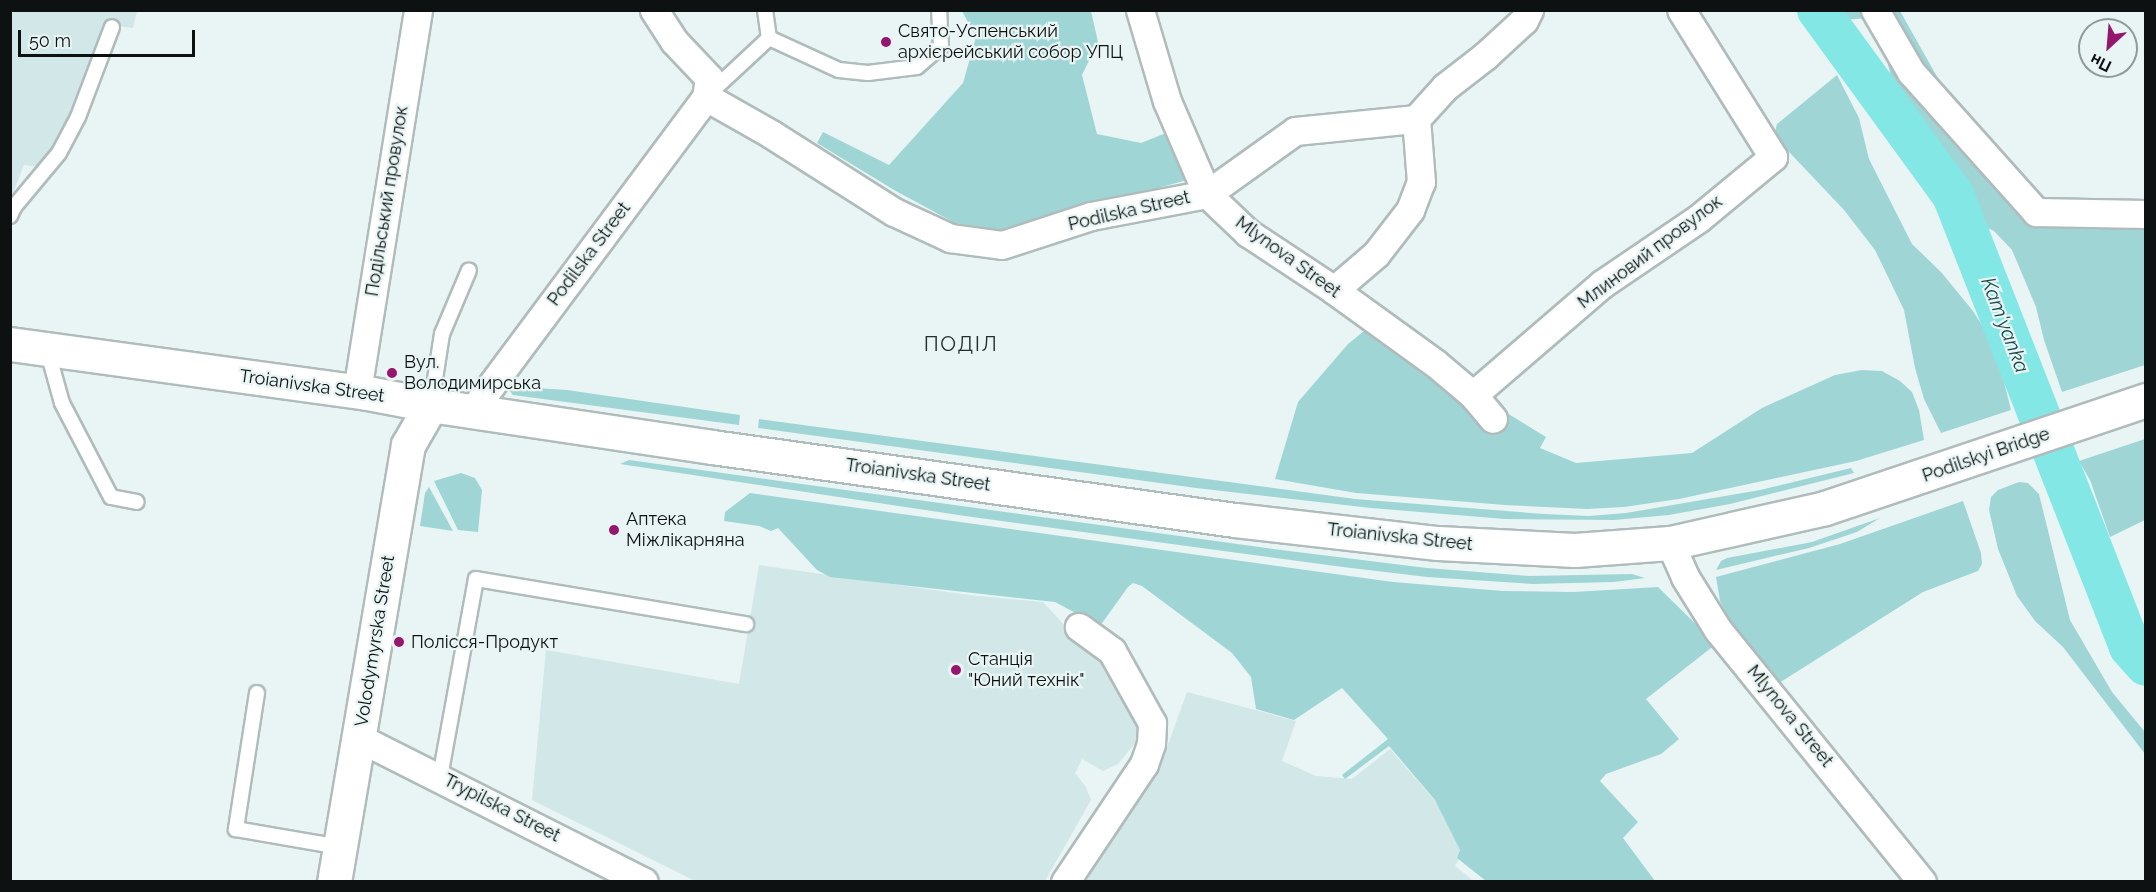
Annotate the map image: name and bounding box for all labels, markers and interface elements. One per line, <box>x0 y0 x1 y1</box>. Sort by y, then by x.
scale bar <box>21 18 198 56</box>
north arrow <box>2078 18 2138 78</box>
place label: Свято-Успенський архієрейський собор УПЦ <box>898 21 1123 63</box>
text: 50 m <box>29 30 71 51</box>
marker: Свято-Успенський архієрейський собор УПЦ <box>879 35 893 49</box>
text: Пн <box>2087 50 2114 76</box>
street label: Подільський провулок <box>361 104 413 298</box>
street label: Podilska Street <box>1066 187 1192 235</box>
street label: Млиновий провулок <box>1574 191 1726 313</box>
street label: Podilska Street <box>543 198 635 310</box>
street label: Mlynova Street <box>1231 212 1345 302</box>
water label: Kam'yanka <box>1976 274 2034 376</box>
district label: ПОДІЛ <box>924 331 998 357</box>
place label: Вул. Володимирська <box>404 352 541 394</box>
street label: Troianivska Street <box>238 365 386 407</box>
marker: Вул. Володимирська <box>385 366 399 380</box>
street label: Podilskyi Bridge <box>1919 423 2053 487</box>
street label: Troianivska Street <box>844 454 992 496</box>
place label: Аптека Міжлікарняна <box>626 509 744 552</box>
street label: Troianivska Street <box>1326 519 1474 555</box>
marker: Аптека Міжлікарняна <box>607 523 621 537</box>
street label: Volodymyrska Street <box>351 554 399 728</box>
place label: Полісся-Продукт <box>411 631 558 653</box>
marker: Полісся-Продукт <box>392 635 406 649</box>
place label: Станція "Юний технік" <box>968 649 1085 692</box>
street label: Mlynova Street <box>1742 661 1838 771</box>
marker: Станція "Юний технік" <box>949 663 963 677</box>
street label: Trypilska Street <box>440 769 564 847</box>

